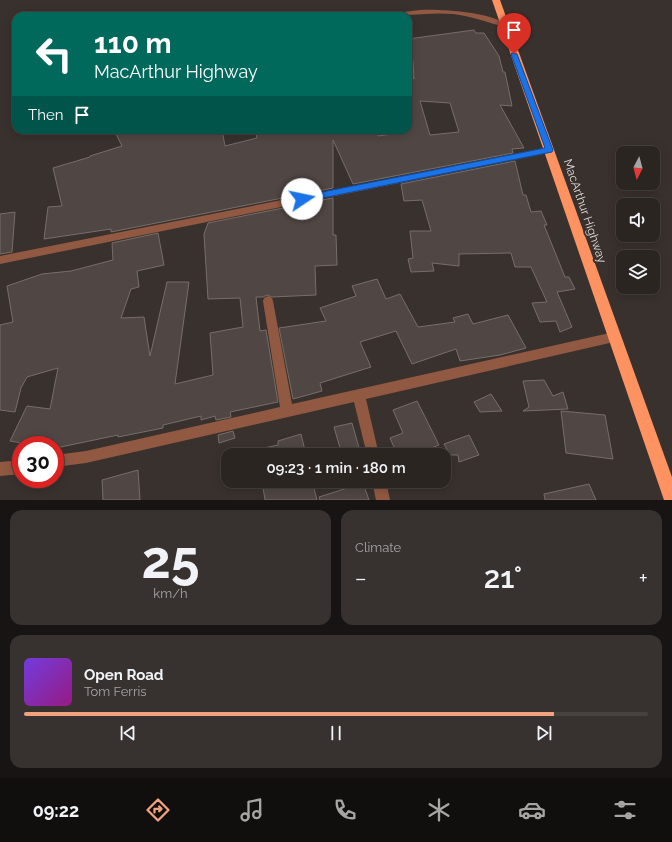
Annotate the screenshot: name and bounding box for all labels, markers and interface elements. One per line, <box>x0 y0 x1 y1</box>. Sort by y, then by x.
pin <box>497 13 531 54</box>
icon: arrive <box>503 19 525 41</box>
text: 110 m <box>94 27 172 60</box>
icon: left <box>28 28 80 80</box>
text: MacArthur Highway <box>94 61 258 82</box>
icon: arrive <box>71 104 93 126</box>
text: Then <box>28 106 63 124</box>
north arrow <box>616 146 660 190</box>
map controls <box>616 146 660 294</box>
street label: MacArthur Highway <box>561 157 610 265</box>
position arrow <box>281 178 323 220</box>
button: sound <box>616 198 660 242</box>
button: layers <box>616 250 660 294</box>
speed limit sign: 30 <box>12 436 64 488</box>
text: 09:23 · 1 min · 180 m <box>266 459 406 477</box>
text: 25 <box>141 529 200 590</box>
text: Climate <box>355 540 401 555</box>
text: 21° <box>484 560 522 595</box>
text: − <box>355 565 367 591</box>
text: + <box>639 565 648 591</box>
text: km/h <box>153 586 188 601</box>
text: Open Road <box>84 666 164 684</box>
text: Tom Ferris <box>84 684 147 699</box>
icon: previous <box>117 722 139 744</box>
icon: pause <box>325 722 347 744</box>
icon: next <box>533 722 555 744</box>
icon: directions <box>144 796 172 824</box>
icon: music <box>238 796 266 824</box>
icon: phone <box>331 796 359 824</box>
icon: climate <box>425 796 453 824</box>
icon: car <box>518 796 546 824</box>
icon: filters <box>611 796 639 824</box>
text: 09:22 <box>33 800 79 821</box>

